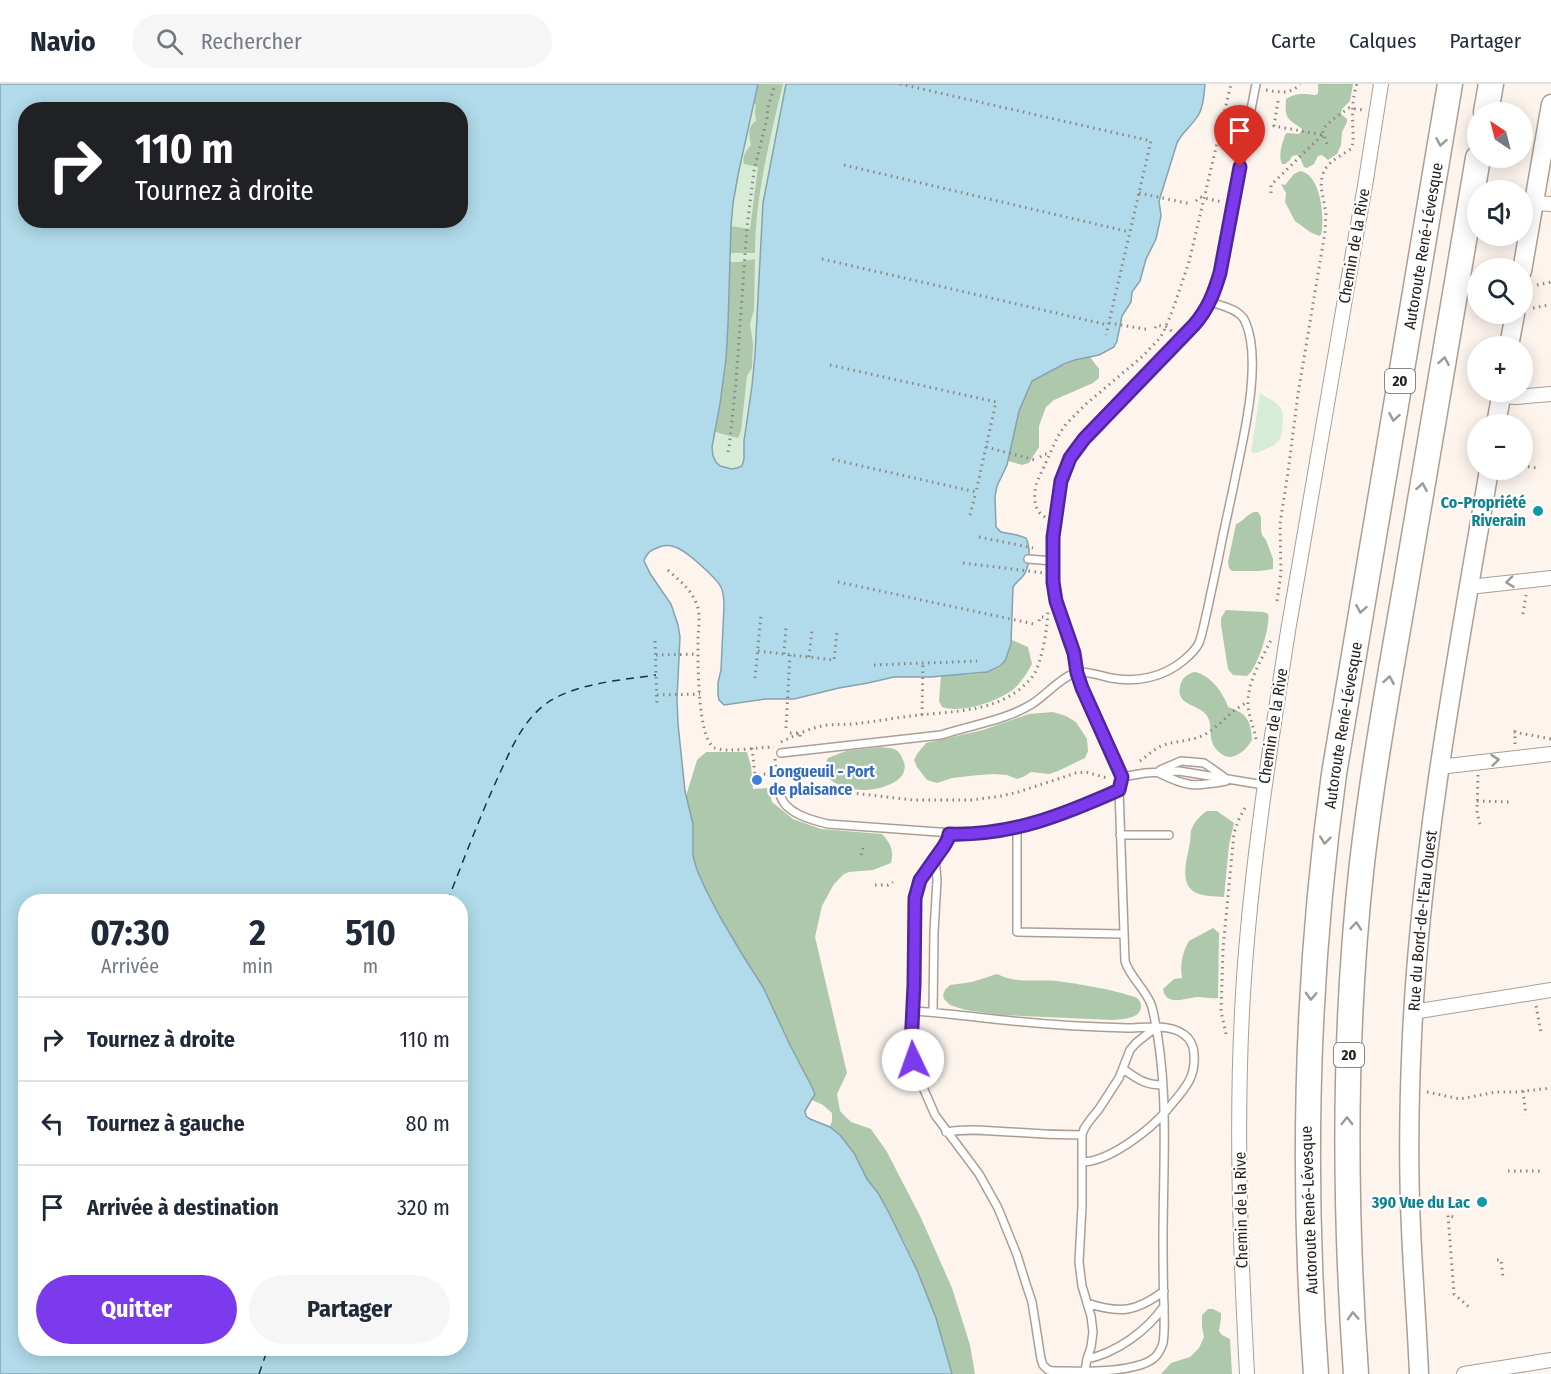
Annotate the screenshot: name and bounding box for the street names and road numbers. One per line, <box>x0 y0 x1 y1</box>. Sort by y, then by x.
street label: Autoroute René-Lévesque <box>1399 161 1446 331</box>
street label: Chemin de la Rive <box>1335 187 1373 305</box>
road number: 20 <box>1385 369 1415 393</box>
street label: Autoroute René-Lévesque <box>1320 640 1366 810</box>
street label: Chemin de la Rive <box>1255 667 1292 785</box>
street label: Rue du Bord-de-l'Eau Ouest <box>1404 828 1440 1012</box>
road number: 20 <box>1334 1043 1364 1067</box>
street label: Autoroute René-Lévesque <box>1297 1125 1321 1295</box>
street label: Chemin de la Rive <box>1230 1151 1252 1268</box>

